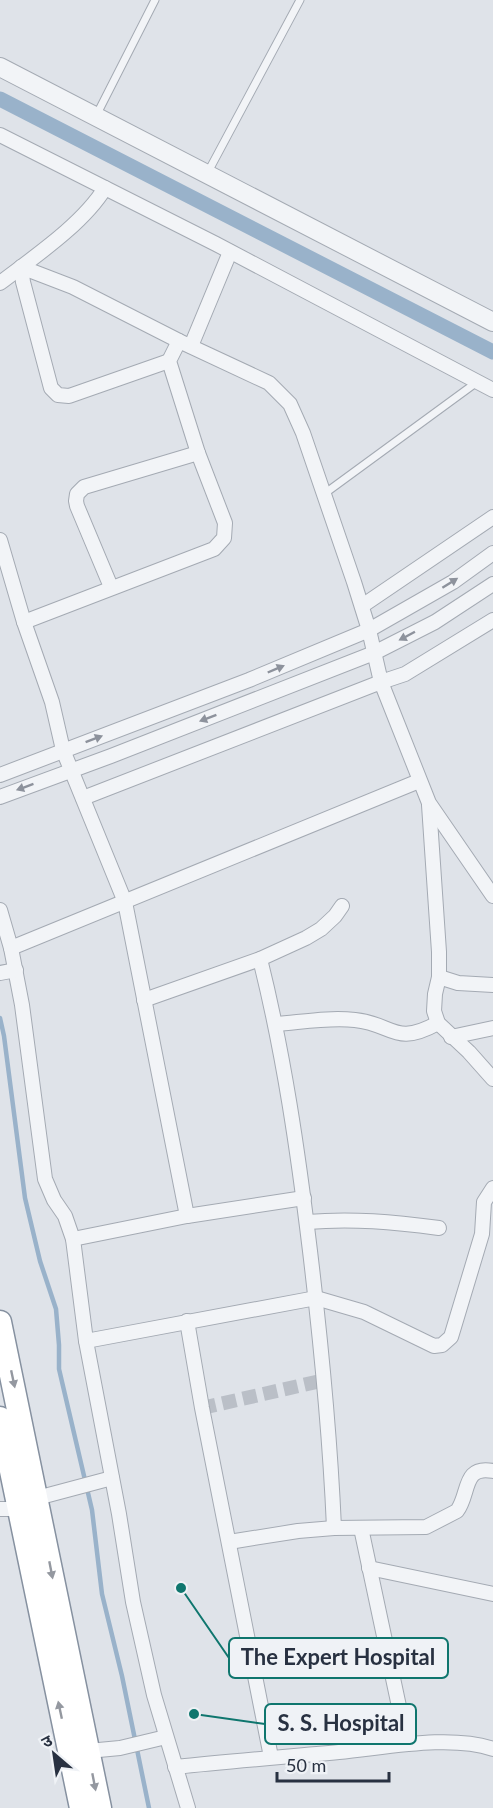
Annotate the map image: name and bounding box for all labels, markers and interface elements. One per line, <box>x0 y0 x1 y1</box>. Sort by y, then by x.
one-way arrow <box>442 577 459 588</box>
one-way arrow <box>399 631 416 641</box>
one-way arrow <box>267 664 285 673</box>
one-way arrow <box>198 714 216 724</box>
one-way arrow <box>85 733 103 743</box>
one-way arrow <box>16 783 34 793</box>
one-way arrow <box>9 1370 18 1389</box>
one-way arrow <box>47 1561 56 1580</box>
callout: The Expert Hospital <box>229 1638 448 1678</box>
text: The Expert Hospital <box>241 1643 435 1670</box>
one-way arrow <box>55 1700 65 1719</box>
callout: S. S. Hospital <box>265 1704 416 1744</box>
text: S. S. Hospital <box>277 1709 405 1736</box>
north arrow <box>24 1724 84 1784</box>
text: उ <box>38 1730 56 1751</box>
scale bar <box>277 1745 390 1783</box>
text: 50 m <box>286 1754 326 1776</box>
one-way arrow <box>90 1773 99 1792</box>

